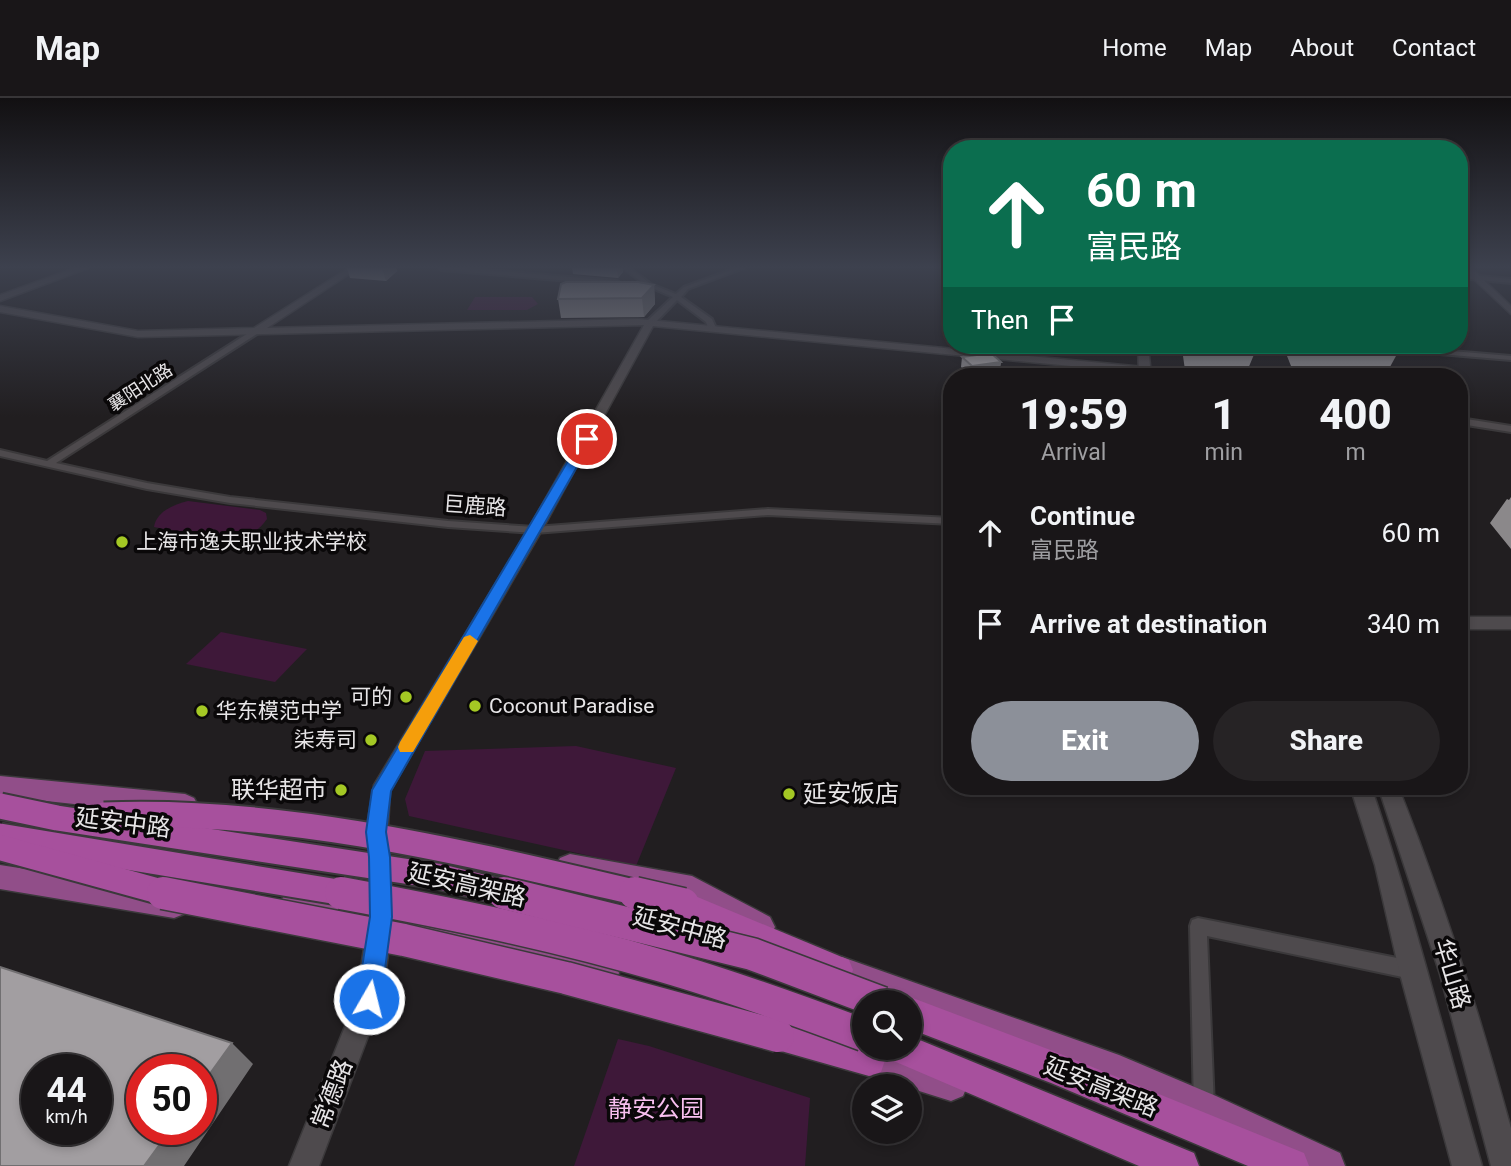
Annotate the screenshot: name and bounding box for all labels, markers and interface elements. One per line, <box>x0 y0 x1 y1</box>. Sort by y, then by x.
text: Map <box>35 29 100 68</box>
text: Home <box>1102 34 1167 62</box>
text: Map <box>1205 34 1252 62</box>
text: About <box>1290 34 1354 62</box>
text: Contact <box>1392 34 1476 62</box>
text: 60 m <box>1086 162 1197 219</box>
icon: ahead <box>971 168 1062 259</box>
text: 富民路 <box>1086 228 1182 266</box>
icon: arrive <box>1043 301 1081 339</box>
text: Then <box>971 305 1029 335</box>
street label: 襄阳北路 <box>104 359 176 415</box>
text: 19:59 <box>1019 390 1128 439</box>
text: 1 <box>1212 390 1236 439</box>
text: 400 <box>1319 390 1392 439</box>
pin <box>557 409 617 469</box>
icon: arrive <box>568 420 606 458</box>
text: Arrival <box>1041 439 1106 466</box>
text: min <box>1204 439 1243 466</box>
text: m <box>1345 439 1366 466</box>
street label: 巨鹿路 <box>443 492 507 520</box>
text: Continue <box>1030 501 1135 531</box>
icon: ahead <box>971 514 1009 552</box>
text: 60 m <box>1382 518 1440 548</box>
place label: 上海市逸夫职业技术学校 <box>136 530 367 554</box>
marker: 上海市逸夫职业技术学校 <box>114 534 130 550</box>
text: 富民路 <box>1030 537 1099 564</box>
icon: arrive <box>971 605 1009 643</box>
text: Arrive at destination <box>1030 609 1267 639</box>
text: 340 m <box>1367 609 1440 639</box>
place label: 可的 <box>350 685 392 709</box>
marker: 可的 <box>398 689 414 705</box>
place label: Coconut Paradise <box>489 694 654 718</box>
marker: Coconut Paradise <box>467 698 483 714</box>
place label: 华东模范中学 <box>216 699 342 723</box>
button: Exit <box>971 701 1199 781</box>
button: Share <box>1213 701 1440 781</box>
marker: 华东模范中学 <box>194 703 210 719</box>
place label: 柒寿司 <box>294 728 357 752</box>
marker: 柒寿司 <box>363 732 379 748</box>
place label: 联华超市 <box>231 776 327 804</box>
place label: 延安饭店 <box>803 780 899 808</box>
marker: 联华超市 <box>333 782 349 798</box>
marker: 延安饭店 <box>781 786 797 802</box>
street label: 延安中路 <box>74 803 172 843</box>
street label: 延安高架路 <box>405 858 529 912</box>
street label: 延安中路 <box>630 902 730 954</box>
street label: 华山路 <box>1428 935 1476 1013</box>
position arrow <box>332 962 406 1036</box>
map controls <box>852 990 922 1144</box>
button: search <box>852 990 922 1060</box>
street label: 延安高架路 <box>1040 1052 1162 1122</box>
speed limit sign: 50 <box>126 1054 217 1145</box>
street label: 常德路 <box>306 1055 358 1133</box>
text: 44 <box>46 1070 87 1111</box>
button: layers <box>852 1074 922 1144</box>
park label: 静安公园 <box>608 1095 704 1123</box>
text: km/h <box>45 1106 88 1127</box>

